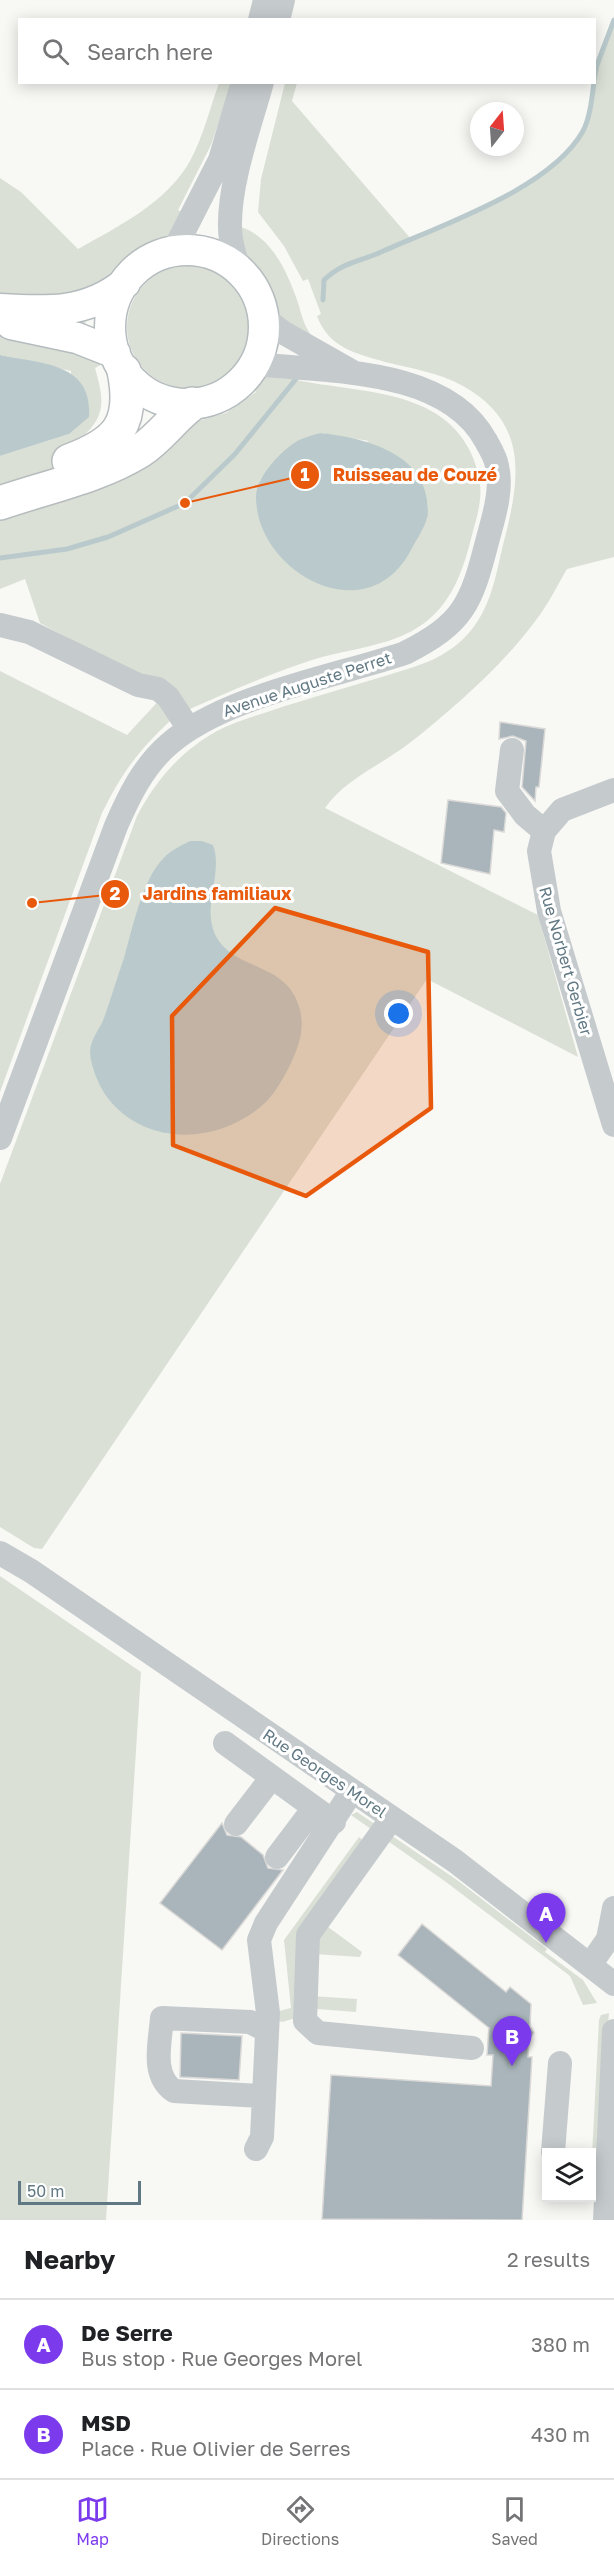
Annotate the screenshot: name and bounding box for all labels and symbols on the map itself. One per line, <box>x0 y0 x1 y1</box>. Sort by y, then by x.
north arrow <box>470 102 524 156</box>
callout: Ruisseau de Couzé <box>290 457 509 493</box>
text: 1 <box>300 463 310 485</box>
text: Ruisseau de Couzé <box>333 463 498 485</box>
street label: Avenue Auguste Perret <box>220 647 394 721</box>
callout: Jardins familiaux <box>100 876 303 912</box>
text: 2 <box>110 882 121 904</box>
text: Jardins familiaux <box>143 882 292 904</box>
street label: Rue Norbert Gerbier <box>535 884 597 1038</box>
your location <box>384 999 413 1028</box>
street label: Rue Georges Morel <box>259 1724 391 1822</box>
pin: A <box>526 1894 566 1943</box>
pin: B <box>492 2016 532 2066</box>
scale bar <box>18 2178 141 2206</box>

